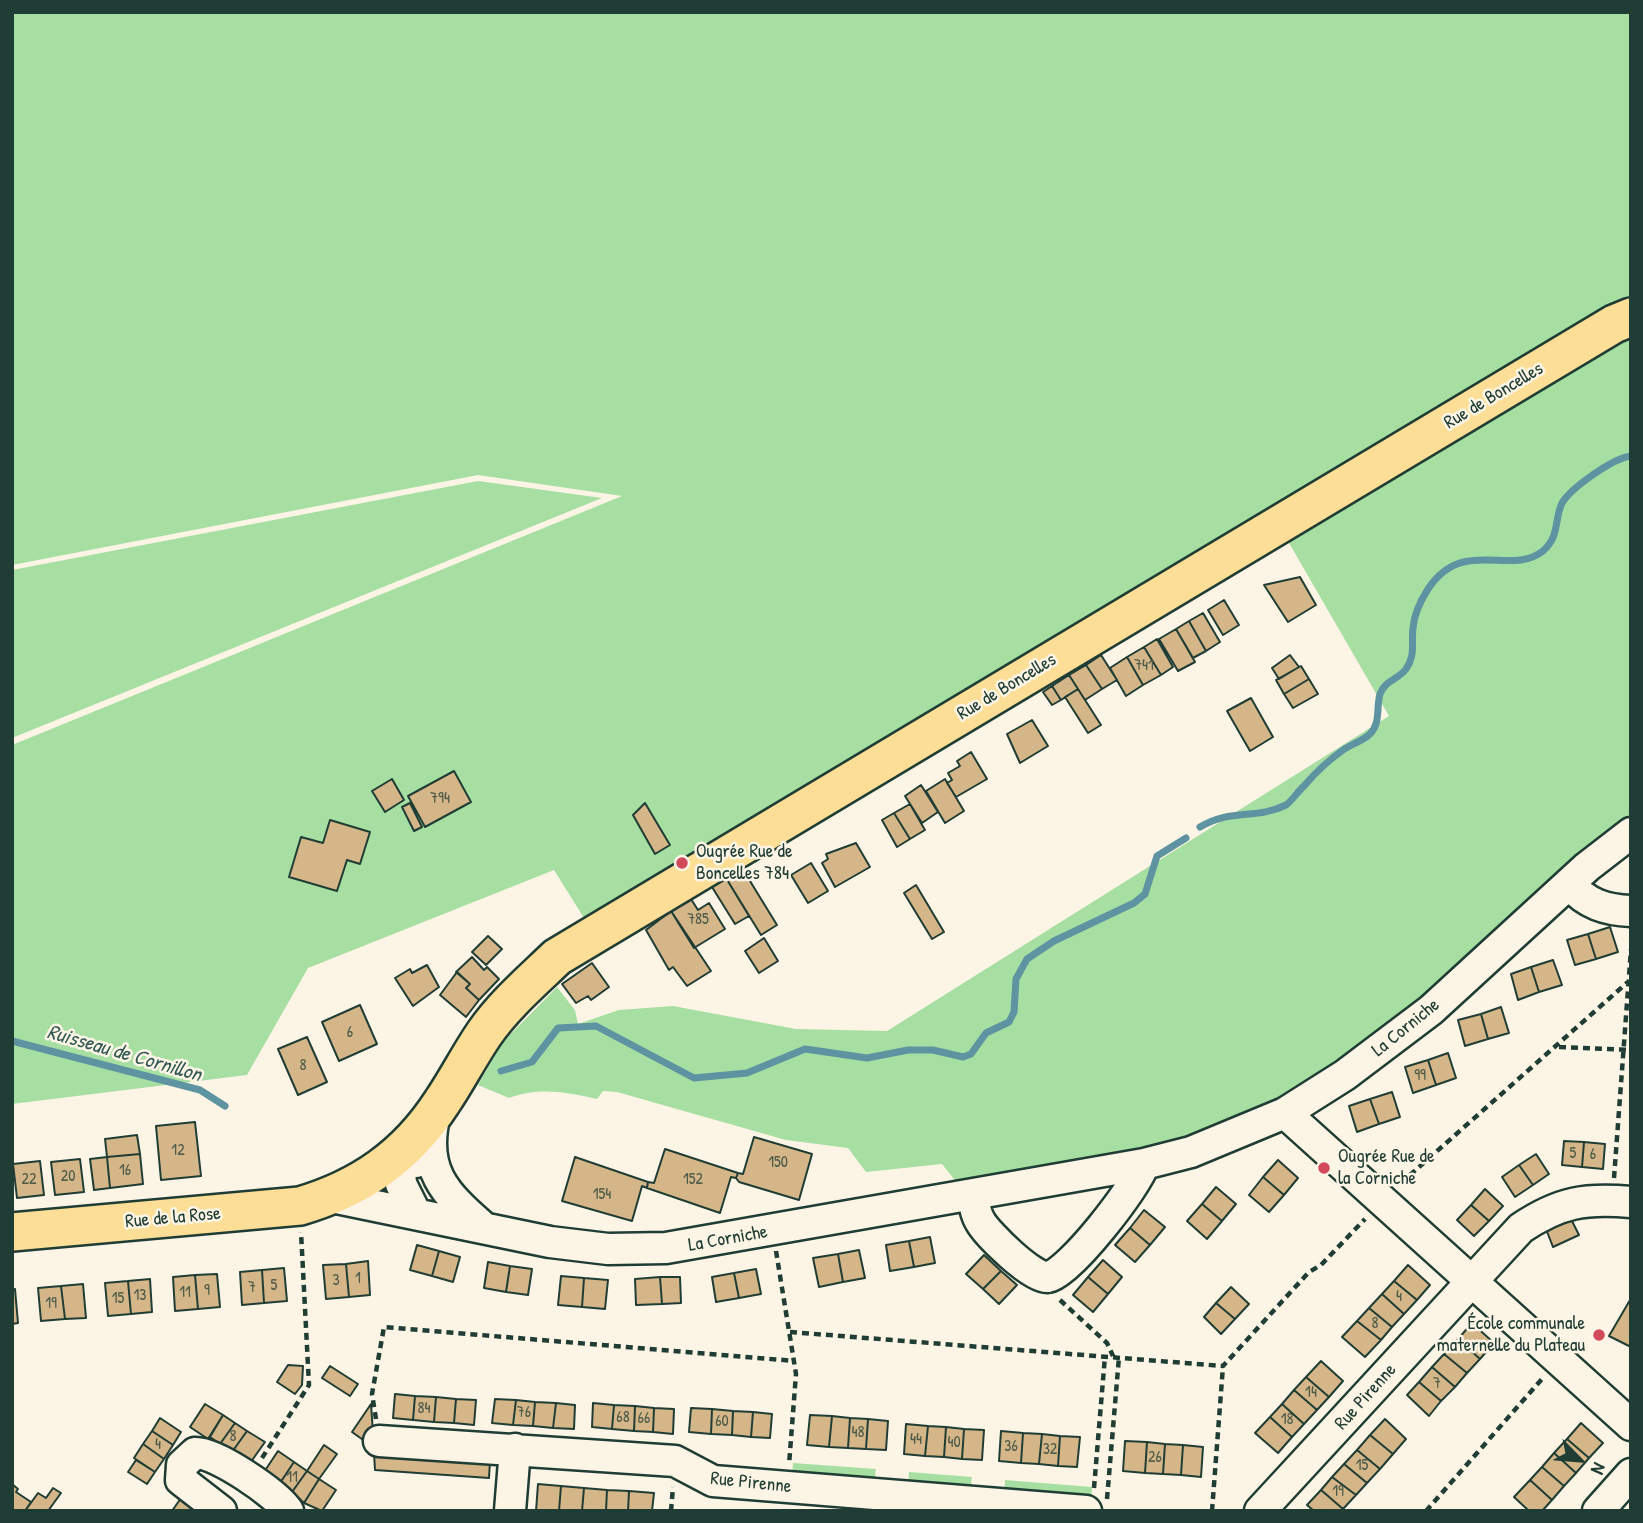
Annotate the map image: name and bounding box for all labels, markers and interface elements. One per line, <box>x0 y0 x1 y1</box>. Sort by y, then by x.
street label: Rue de Boncelles <box>1440 358 1548 434</box>
street label: Rue de Boncelles <box>953 649 1061 725</box>
house number: 741 <box>1134 656 1154 676</box>
house number: 794 <box>430 789 450 809</box>
place label: Ougrée Rue de Boncelles 784 <box>696 841 793 885</box>
marker: Ougrée Rue de Boncelles 784 <box>674 855 690 871</box>
house number: 785 <box>687 910 709 930</box>
street label: La Corniche <box>1368 994 1444 1062</box>
water label: Ruisseau de Cornillon <box>44 1020 204 1088</box>
house number: 6 <box>347 1023 353 1043</box>
house number: 8 <box>300 1056 306 1076</box>
house number: 99 <box>1414 1066 1426 1086</box>
house number: 12 <box>171 1141 185 1161</box>
house number: 5 <box>1570 1144 1576 1164</box>
house number: 6 <box>1590 1145 1596 1165</box>
place label: Ougrée Rue de la Corniche <box>1338 1146 1435 1190</box>
house number: 150 <box>768 1153 788 1173</box>
marker: Ougrée Rue de la Corniche <box>1316 1160 1332 1176</box>
house number: 16 <box>119 1161 131 1181</box>
house number: 20 <box>61 1167 75 1187</box>
house number: 22 <box>22 1170 36 1190</box>
house number: 152 <box>683 1170 703 1190</box>
house number: 154 <box>593 1185 611 1205</box>
street label: Rue de la Rose <box>124 1202 222 1234</box>
street label: La Corniche <box>687 1221 769 1257</box>
house number: 1 <box>355 1269 361 1289</box>
house number: 3 <box>332 1271 340 1291</box>
house number: 5 <box>271 1276 277 1296</box>
house number: 7 <box>248 1278 256 1298</box>
house number: 9 <box>204 1281 210 1301</box>
house number: 11 <box>179 1283 191 1303</box>
house number: 13 <box>134 1286 146 1306</box>
house number: 4 <box>1396 1287 1402 1307</box>
house number: 15 <box>112 1289 124 1309</box>
house number: 19 <box>45 1294 57 1314</box>
place label: École communale maternelle du Plateau <box>1437 1313 1585 1357</box>
house number: 8 <box>1372 1314 1378 1334</box>
marker: École communale maternelle du Plateau <box>1591 1327 1607 1343</box>
street label: Rue Pirenne <box>1330 1359 1402 1435</box>
house number: 7 <box>1433 1374 1441 1394</box>
house number: 14 <box>1305 1383 1317 1403</box>
house number: 84 <box>418 1399 430 1419</box>
house number: 76 <box>517 1403 531 1423</box>
house number: 68 <box>616 1408 630 1428</box>
house number: 66 <box>638 1409 650 1429</box>
house number: 18 <box>1281 1410 1293 1430</box>
house number: 60 <box>715 1412 729 1432</box>
house number: 48 <box>852 1423 864 1443</box>
north arrow <box>1545 1425 1615 1495</box>
house number: 8 <box>230 1427 236 1447</box>
house number: 44 <box>910 1430 922 1450</box>
house number: 40 <box>947 1433 961 1453</box>
house number: 4 <box>155 1435 161 1455</box>
house number: 36 <box>1004 1437 1018 1457</box>
house number: 32 <box>1043 1440 1057 1460</box>
house number: 26 <box>1148 1448 1162 1468</box>
house number: 15 <box>1356 1456 1368 1476</box>
text: N <box>1585 1459 1613 1479</box>
street label: Rue Pirenne <box>709 1467 793 1499</box>
house number: 11 <box>286 1468 298 1488</box>
house number: 19 <box>1332 1482 1344 1502</box>

